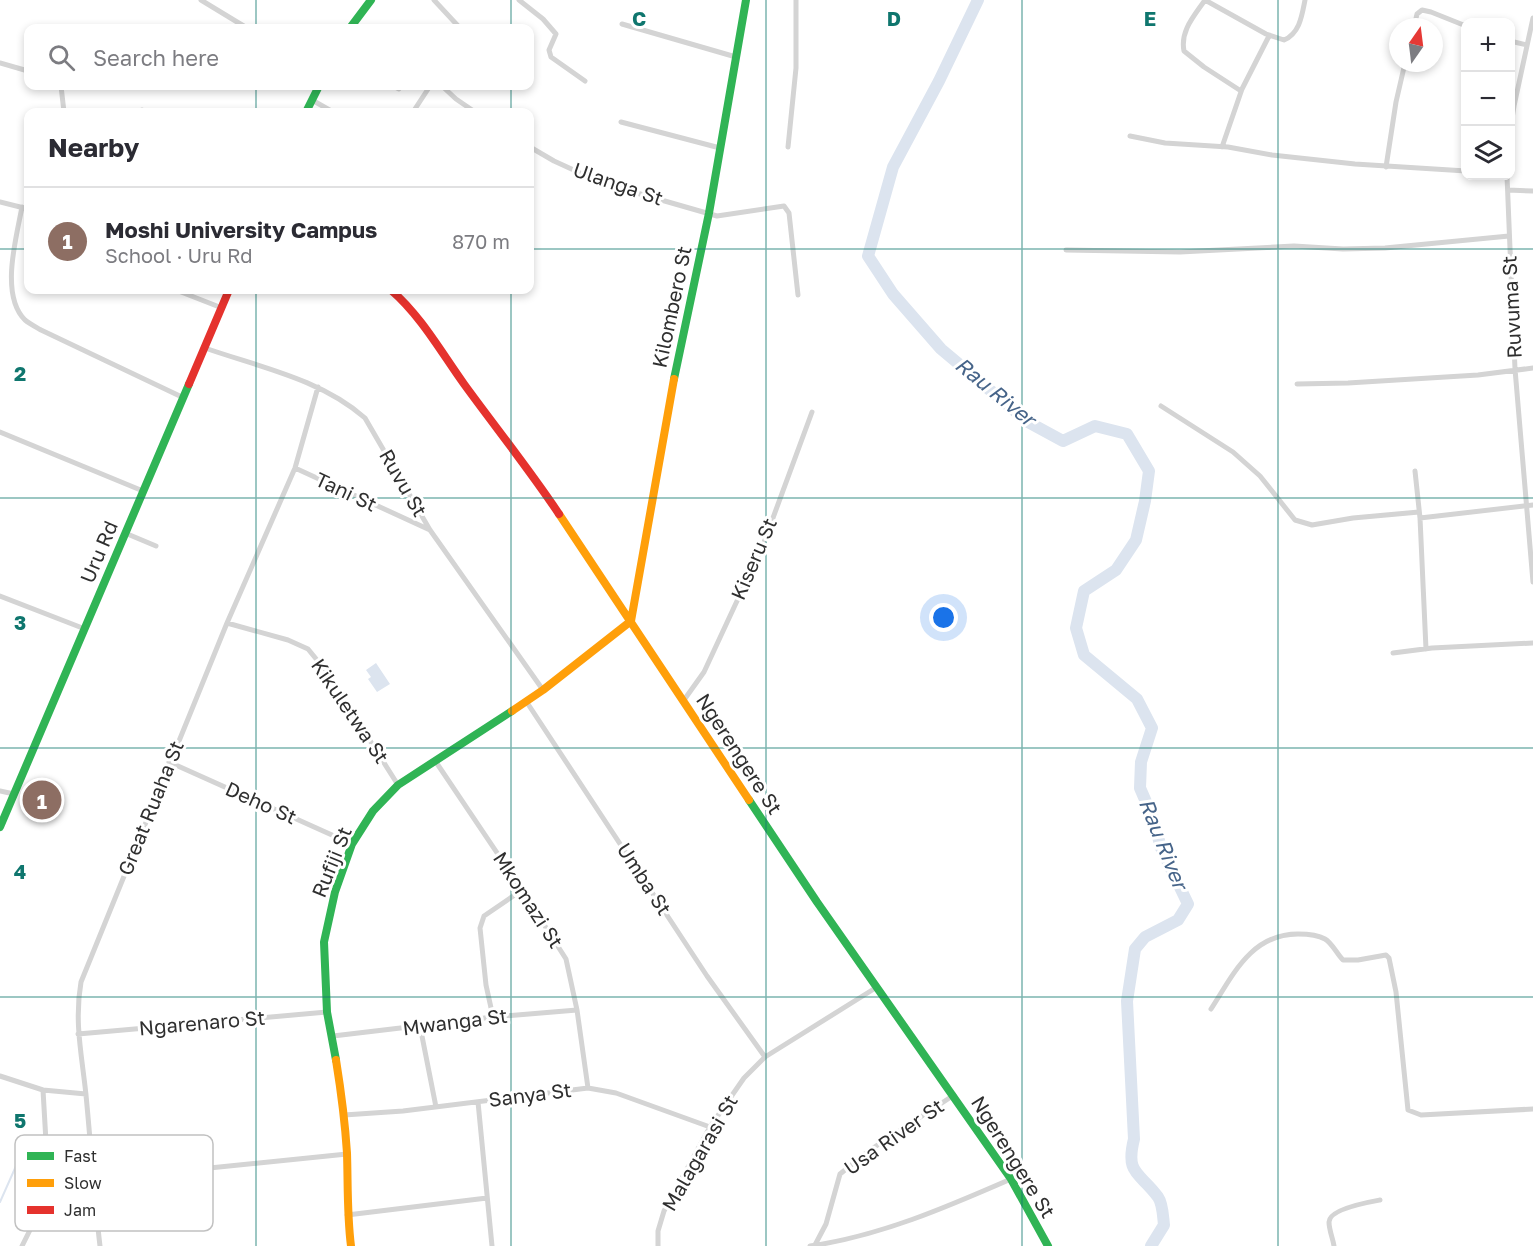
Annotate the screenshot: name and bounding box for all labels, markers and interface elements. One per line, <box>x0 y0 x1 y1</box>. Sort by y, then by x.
text: C <box>632 6 646 30</box>
text: D <box>887 6 901 30</box>
text: E <box>1144 6 1156 30</box>
north arrow <box>1389 18 1443 72</box>
map controls <box>1461 18 1515 180</box>
button: + <box>1461 18 1515 72</box>
search box <box>24 24 534 90</box>
icon: search <box>45 41 78 74</box>
text: Search here <box>93 44 219 71</box>
button: − <box>1461 72 1515 126</box>
button: layers <box>1461 126 1515 180</box>
text: Nearby <box>48 132 139 163</box>
street label: Ulanga St <box>570 156 666 210</box>
text: Moshi University Campus <box>105 216 377 243</box>
text: 1 <box>62 229 73 253</box>
text: 870 m <box>452 229 510 253</box>
text: School · Uru Rd <box>105 243 253 267</box>
street label: Kilombero St <box>646 244 696 370</box>
street label: Ruvuma St <box>1496 255 1526 359</box>
water label: Rau River <box>950 351 1043 433</box>
text: 2 <box>14 361 26 385</box>
street label: Ruvu St <box>375 444 433 521</box>
street label: Tani St <box>312 466 381 516</box>
street label: Kiseru St <box>725 514 781 603</box>
street label: Uru Rd <box>74 517 122 586</box>
your location <box>929 603 958 632</box>
text: 3 <box>14 610 26 634</box>
street label: Kikuletwa St <box>307 654 395 767</box>
street label: Ngerengere St <box>692 689 788 818</box>
street label: Great Ruaha St <box>112 737 188 878</box>
street label: Deho St <box>222 776 301 828</box>
pin: 1 <box>22 778 62 822</box>
water label: Rau River <box>1134 794 1195 895</box>
street label: Rufiji St <box>306 823 356 900</box>
street label: Umba St <box>613 838 677 919</box>
street label: Mkomazi St <box>489 847 569 952</box>
text: 4 <box>14 859 26 883</box>
street label: Mwanga St <box>401 1003 509 1039</box>
street label: Ngarenaro St <box>138 1005 266 1039</box>
street label: Sanya St <box>487 1077 573 1111</box>
street label: Malagarasi St <box>656 1090 742 1215</box>
street label: Ngerengere St <box>967 1091 1061 1222</box>
street label: Usa River St <box>839 1093 948 1179</box>
text: 5 <box>14 1108 26 1132</box>
legend <box>15 1135 213 1231</box>
text: Fast <box>64 1146 97 1166</box>
text: Slow <box>64 1173 102 1193</box>
text: Jam <box>64 1200 96 1220</box>

